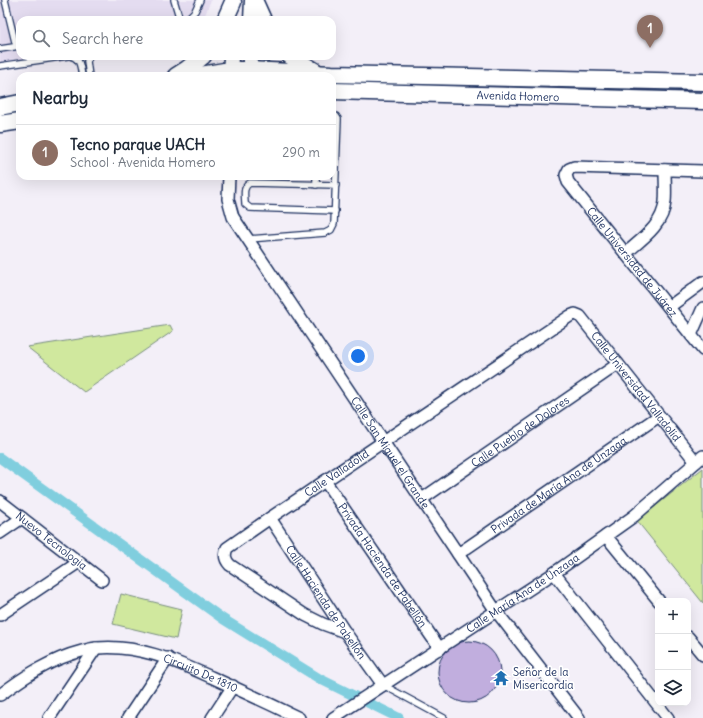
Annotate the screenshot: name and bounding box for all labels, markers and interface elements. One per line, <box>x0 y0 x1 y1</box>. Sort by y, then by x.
pin: 1 <box>637 15 663 48</box>
search box <box>16 16 336 60</box>
icon: search <box>30 27 52 49</box>
text: Search here <box>62 29 143 48</box>
text: Nearby <box>32 87 88 109</box>
street label: Avenida Homero <box>476 88 559 104</box>
text: Tecno parque UACH <box>70 135 205 154</box>
text: 1 <box>42 144 48 161</box>
text: 290 m <box>282 144 320 161</box>
text: School · Avenida Homero <box>70 154 216 171</box>
street label: Calle Universidad de Juárez <box>584 204 681 320</box>
street label: Calle Universidad Valladolid <box>588 329 684 445</box>
your location <box>348 346 368 366</box>
street label: Calle Pueblo de Dolores <box>468 393 572 470</box>
street label: Calle San Miguel el Grande <box>348 394 433 511</box>
street label: Privada de María Ana de Unzaga <box>488 433 629 536</box>
street label: Calle Valladolid <box>302 446 372 500</box>
street label: Privada Hacienda de Pabellón <box>335 500 430 630</box>
street label: Nuevo Tecnologia <box>13 509 90 573</box>
street label: Calle Hacienda de Pabellón <box>283 543 369 662</box>
street label: Calle María Ana de Unzaga <box>463 550 582 636</box>
map controls <box>655 598 691 706</box>
button: + <box>655 598 691 634</box>
button: − <box>655 634 691 670</box>
street label: Circuito De 1810 <box>162 651 240 695</box>
place label: Señor de la Misericordia <box>513 665 574 692</box>
temple icon: Señor de la Misericordia <box>492 669 510 687</box>
button: layers <box>655 670 691 706</box>

